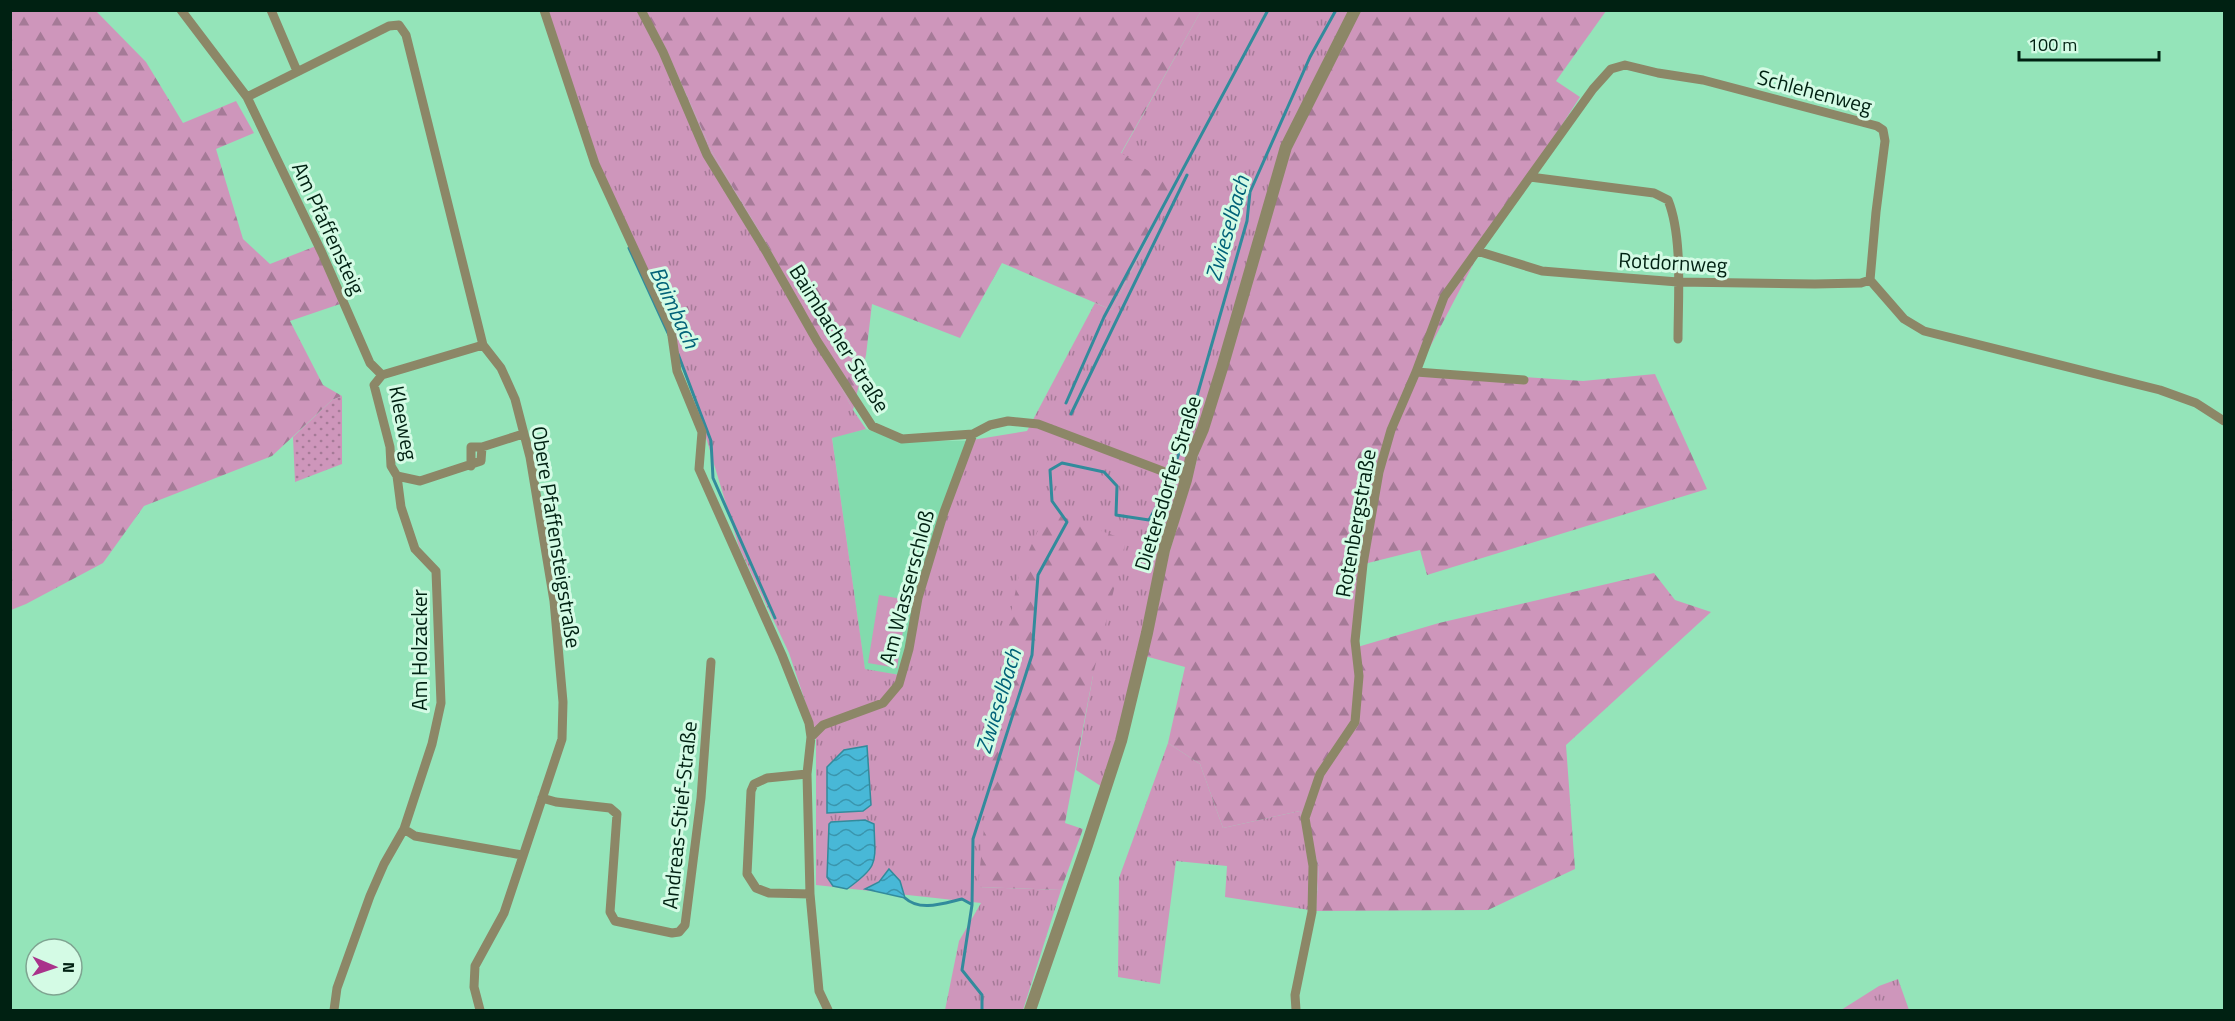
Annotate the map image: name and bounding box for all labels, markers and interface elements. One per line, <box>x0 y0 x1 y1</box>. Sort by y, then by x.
scale bar <box>2019 24 2158 62</box>
text: 100 m <box>2028 31 2077 58</box>
street label: Schlehenweg <box>1754 60 1876 122</box>
street label: Am Pfaffensteig <box>284 156 374 300</box>
water label: Zwieselbach <box>1196 170 1258 285</box>
street label: Rotdornweg <box>1618 243 1728 281</box>
street label: Baimbacher Straße <box>782 258 898 418</box>
water label: Baimbach <box>641 260 709 355</box>
street label: Kleeweg <box>381 383 427 463</box>
street label: Dietersdorfer Straße <box>1125 392 1209 574</box>
street label: Obere Pfaffensteigstraße <box>524 424 590 650</box>
street label: Rotenbergstraße <box>1326 446 1384 600</box>
street label: Am Wasserschloß <box>870 506 942 668</box>
street label: Am Holzacker <box>403 589 435 711</box>
water label: Zwieselbach <box>966 643 1030 758</box>
street label: Andreas-Stief-Straße <box>653 719 705 911</box>
north arrow <box>24 937 84 997</box>
text: N <box>57 962 81 973</box>

